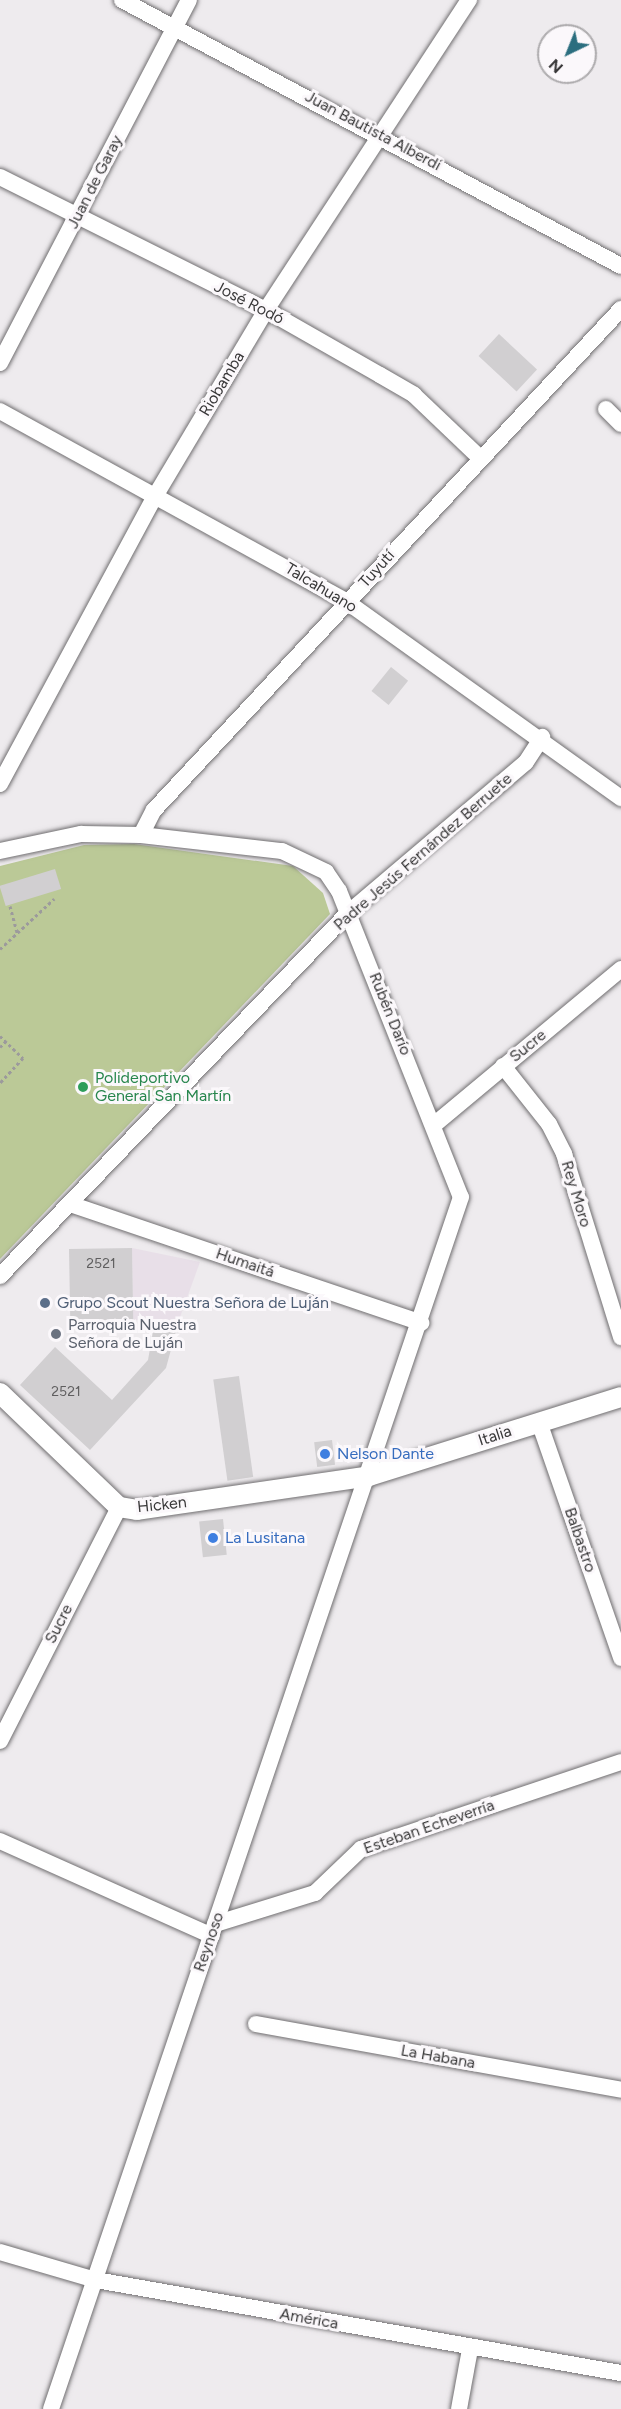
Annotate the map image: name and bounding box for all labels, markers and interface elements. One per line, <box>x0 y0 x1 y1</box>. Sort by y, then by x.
north arrow <box>537 24 597 84</box>
text: N <box>545 55 567 77</box>
street label: Juan Bautista Alberdi <box>302 87 444 175</box>
street label: Juan de Garay <box>63 132 127 232</box>
street label: José Rodó <box>211 277 287 329</box>
street label: Riobamba <box>195 348 249 420</box>
street label: Tuyutí <box>355 546 399 592</box>
street label: Talcahuano <box>282 559 360 617</box>
street label: Padre Jesús Fernández Berruete <box>330 769 516 935</box>
street label: Rubén Darío <box>365 970 415 1058</box>
street label: Sucre <box>506 1025 550 1067</box>
place label: Polideportivo General San Martín <box>95 1068 231 1106</box>
marker: Polideportivo General San Martín <box>76 1080 90 1094</box>
street label: Rey Moro <box>557 1158 595 1230</box>
street label: Humaitá <box>213 1244 277 1282</box>
house number: 2521 <box>86 1256 116 1272</box>
place label: Grupo Scout Nuestra Señora de Luján <box>57 1293 329 1313</box>
marker: Grupo Scout Nuestra Señora de Luján <box>38 1296 52 1310</box>
place label: Parroquia Nuestra Señora de Luján <box>68 1315 196 1353</box>
marker: Parroquia Nuestra Señora de Luján <box>49 1327 63 1341</box>
house number: 2521 <box>51 1384 81 1400</box>
street label: Italia <box>476 1422 514 1450</box>
place label: Nelson Dante <box>337 1444 434 1464</box>
marker: Nelson Dante <box>318 1447 332 1461</box>
street label: Hicken <box>136 1493 188 1517</box>
street label: Balbastro <box>560 1505 600 1575</box>
place label: La Lusitana <box>225 1528 305 1548</box>
marker: La Lusitana <box>206 1531 220 1545</box>
street label: Sucre <box>41 1601 77 1647</box>
street label: Esteban Echeverría <box>361 1796 497 1858</box>
street label: Reynoso <box>190 1910 228 1974</box>
street label: La Habana <box>399 2041 477 2073</box>
street label: América <box>278 2304 340 2334</box>

